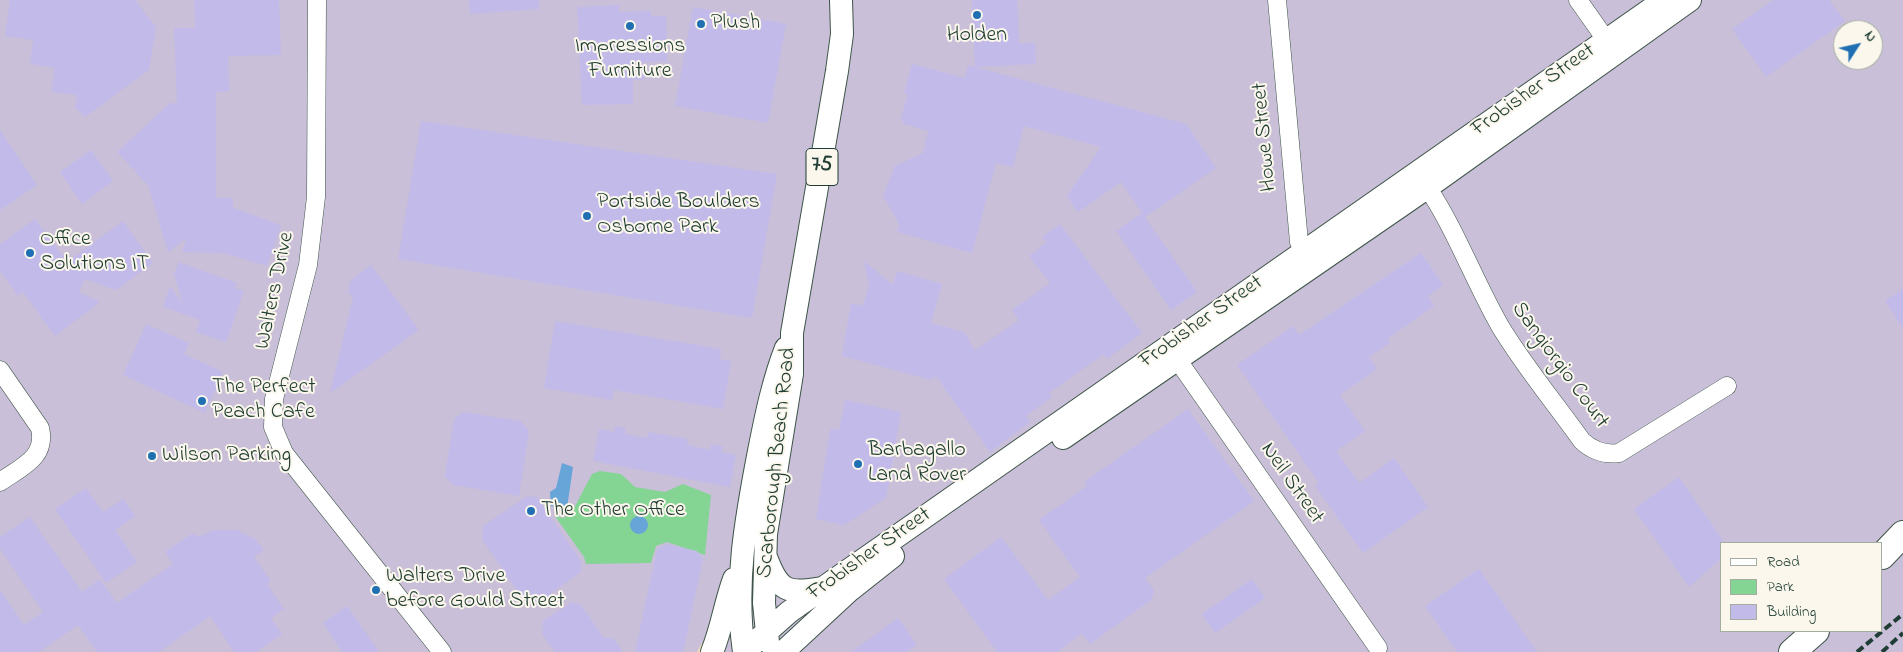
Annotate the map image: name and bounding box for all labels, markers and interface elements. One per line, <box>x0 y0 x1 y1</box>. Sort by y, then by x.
marker: Holden <box>971 9 983 21</box>
place label: Plush <box>711 11 760 37</box>
marker: Plush <box>695 18 707 30</box>
marker: Impressions Furniture <box>624 20 636 32</box>
north arrow <box>1833 20 1883 70</box>
place label: Holden <box>947 23 1007 49</box>
text: N <box>1859 27 1881 47</box>
place label: Impressions Furniture <box>575 34 685 86</box>
street label: Frobisher Street <box>1467 39 1601 143</box>
street label: Howe Street <box>1248 81 1284 193</box>
road number: 75 <box>806 148 838 186</box>
place label: Portside Boulders Osborne Park <box>597 190 760 242</box>
marker: Portside Boulders Osborne Park <box>581 210 593 222</box>
place label: Office Solutions IT <box>40 227 149 278</box>
street label: Walters Drive <box>251 230 301 352</box>
marker: Office Solutions IT <box>24 247 36 259</box>
street label: Frobisher Street <box>1135 271 1269 375</box>
street label: Sangiorgio Court <box>1504 298 1614 434</box>
street label: Scarborough Beach Road <box>753 347 803 579</box>
place label: The Perfect Peach Cafe <box>212 375 316 426</box>
marker: The Perfect Peach Cafe <box>196 395 208 407</box>
place label: Barbagallo Land Rover <box>868 438 966 490</box>
street label: Neil Street <box>1253 438 1329 530</box>
place label: Wilson Parking <box>162 443 291 469</box>
marker: Wilson Parking <box>146 450 158 462</box>
marker: Barbagallo Land Rover <box>852 458 864 470</box>
place label: The Other Office <box>541 498 685 524</box>
street label: Frobisher Street <box>803 503 937 607</box>
marker: The Other Office <box>525 505 537 517</box>
legend <box>1720 542 1883 632</box>
text: Road <box>1767 551 1800 573</box>
place label: Walters Drive before Gould Street <box>386 564 565 616</box>
text: Park <box>1767 576 1794 598</box>
marker: Walters Drive before Gould Street <box>370 584 382 596</box>
text: Building <box>1767 601 1816 623</box>

